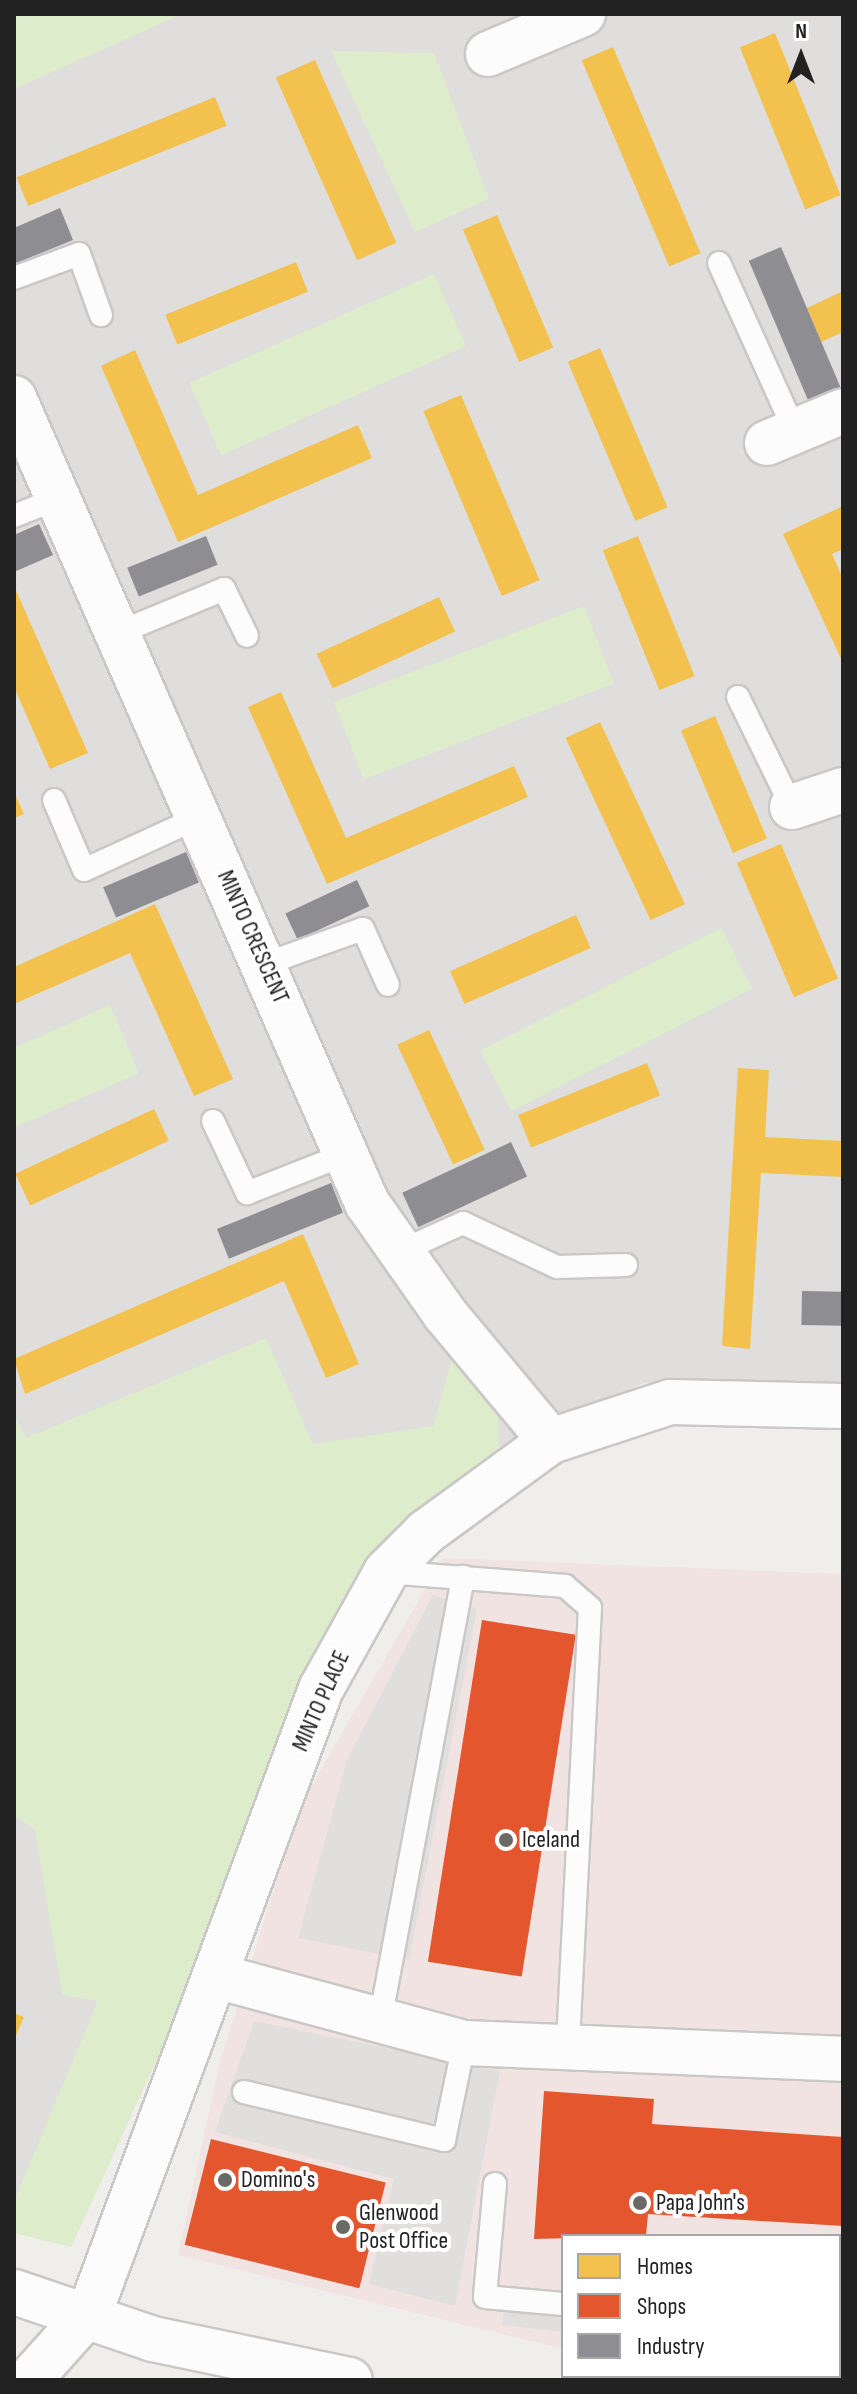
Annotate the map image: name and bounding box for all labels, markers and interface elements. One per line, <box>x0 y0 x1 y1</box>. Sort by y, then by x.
north arrow <box>761 16 841 96</box>
text: N <box>795 18 807 45</box>
street label: MINTO CRESCENT <box>211 866 295 1008</box>
street label: MINTO PLACE <box>286 1646 356 1756</box>
place label: Iceland <box>522 1826 580 1854</box>
marker: Iceland <box>497 1831 515 1849</box>
place label: Domino's <box>241 2166 315 2194</box>
marker: Domino's <box>216 2171 234 2189</box>
place label: Papa John's <box>656 2189 745 2217</box>
marker: Papa John's <box>631 2194 649 2212</box>
place label: Glenwood Post Office <box>359 2199 448 2255</box>
marker: Glenwood Post Office <box>334 2218 352 2236</box>
legend <box>561 2234 841 2378</box>
text: Homes <box>637 2252 693 2281</box>
text: Shops <box>637 2292 686 2321</box>
text: Industry <box>637 2332 704 2361</box>

